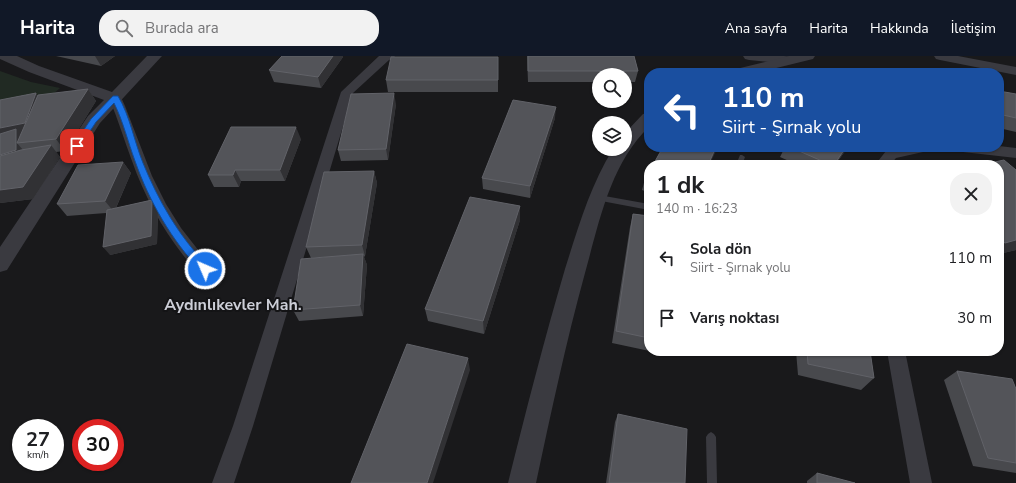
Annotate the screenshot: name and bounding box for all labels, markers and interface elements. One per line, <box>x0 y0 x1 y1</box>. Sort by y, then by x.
search box <box>99 10 379 46</box>
text: Harita <box>20 15 75 41</box>
icon: search <box>113 17 135 39</box>
text: Burada ara <box>145 18 219 38</box>
text: Ana sayfa <box>725 19 787 38</box>
text: Harita <box>809 19 848 38</box>
text: Hakkında <box>870 19 929 38</box>
text: İletişim <box>951 19 996 38</box>
map controls <box>592 68 632 156</box>
button: search <box>592 68 632 108</box>
text: 110 m <box>722 79 805 117</box>
icon: left <box>656 84 708 136</box>
text: Siirt - Şırnak yolu <box>722 115 861 139</box>
button: layers <box>592 116 632 156</box>
pin <box>60 129 94 163</box>
icon: arrive <box>66 135 88 157</box>
text: 1 dk <box>656 169 704 201</box>
button: close <box>950 173 992 215</box>
text: 140 m · 16:23 <box>656 200 738 218</box>
text: Sola dön <box>690 239 752 259</box>
icon: left <box>656 247 678 269</box>
position arrow <box>184 248 226 290</box>
text: 110 m <box>948 248 992 268</box>
text: Siirt - Şırnak yolu <box>690 259 791 277</box>
district label: Aydınlıkevler Mah. <box>164 294 302 316</box>
icon: arrive <box>656 307 678 329</box>
text: Varış noktası <box>690 308 779 328</box>
text: 30 m <box>957 308 992 328</box>
speed limit sign: 30 <box>72 419 124 471</box>
text: 27 <box>26 426 50 453</box>
text: km/h <box>27 448 49 462</box>

